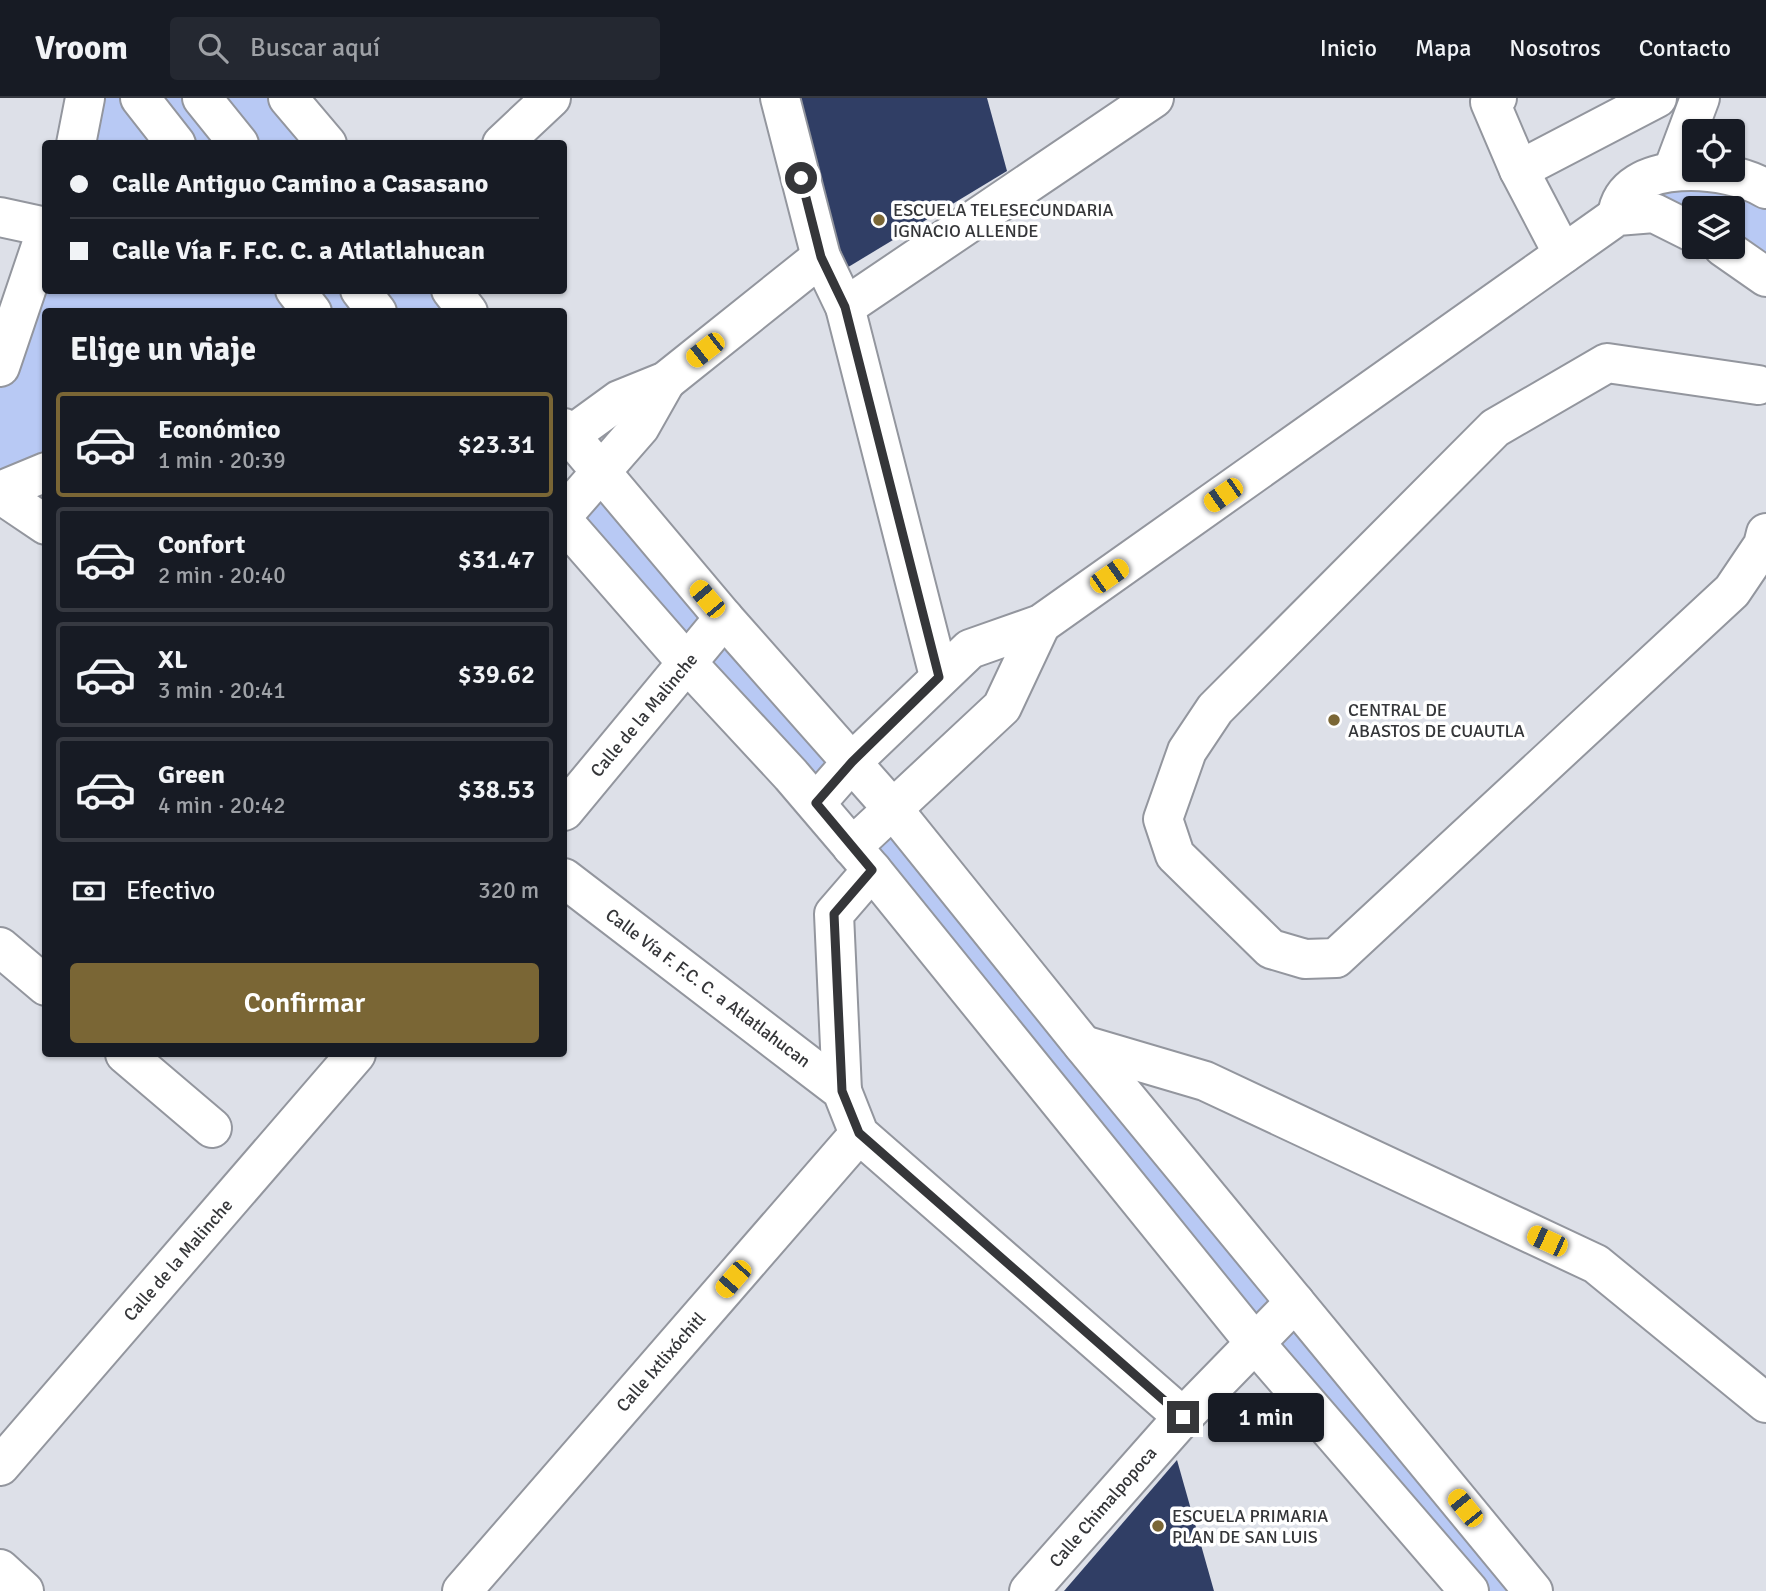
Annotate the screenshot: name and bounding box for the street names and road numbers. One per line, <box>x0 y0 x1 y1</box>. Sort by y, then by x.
street label: Calle de la Malinche <box>586 649 702 781</box>
street label: Calle Vía F. F.C. C. a Atlatlahucan <box>601 904 815 1072</box>
street label: Calle de la Malinche <box>119 1194 237 1326</box>
street label: Calle Ixtlixóchitl <box>612 1308 710 1416</box>
street label: Calle Chimalpopoca <box>1045 1442 1161 1572</box>

